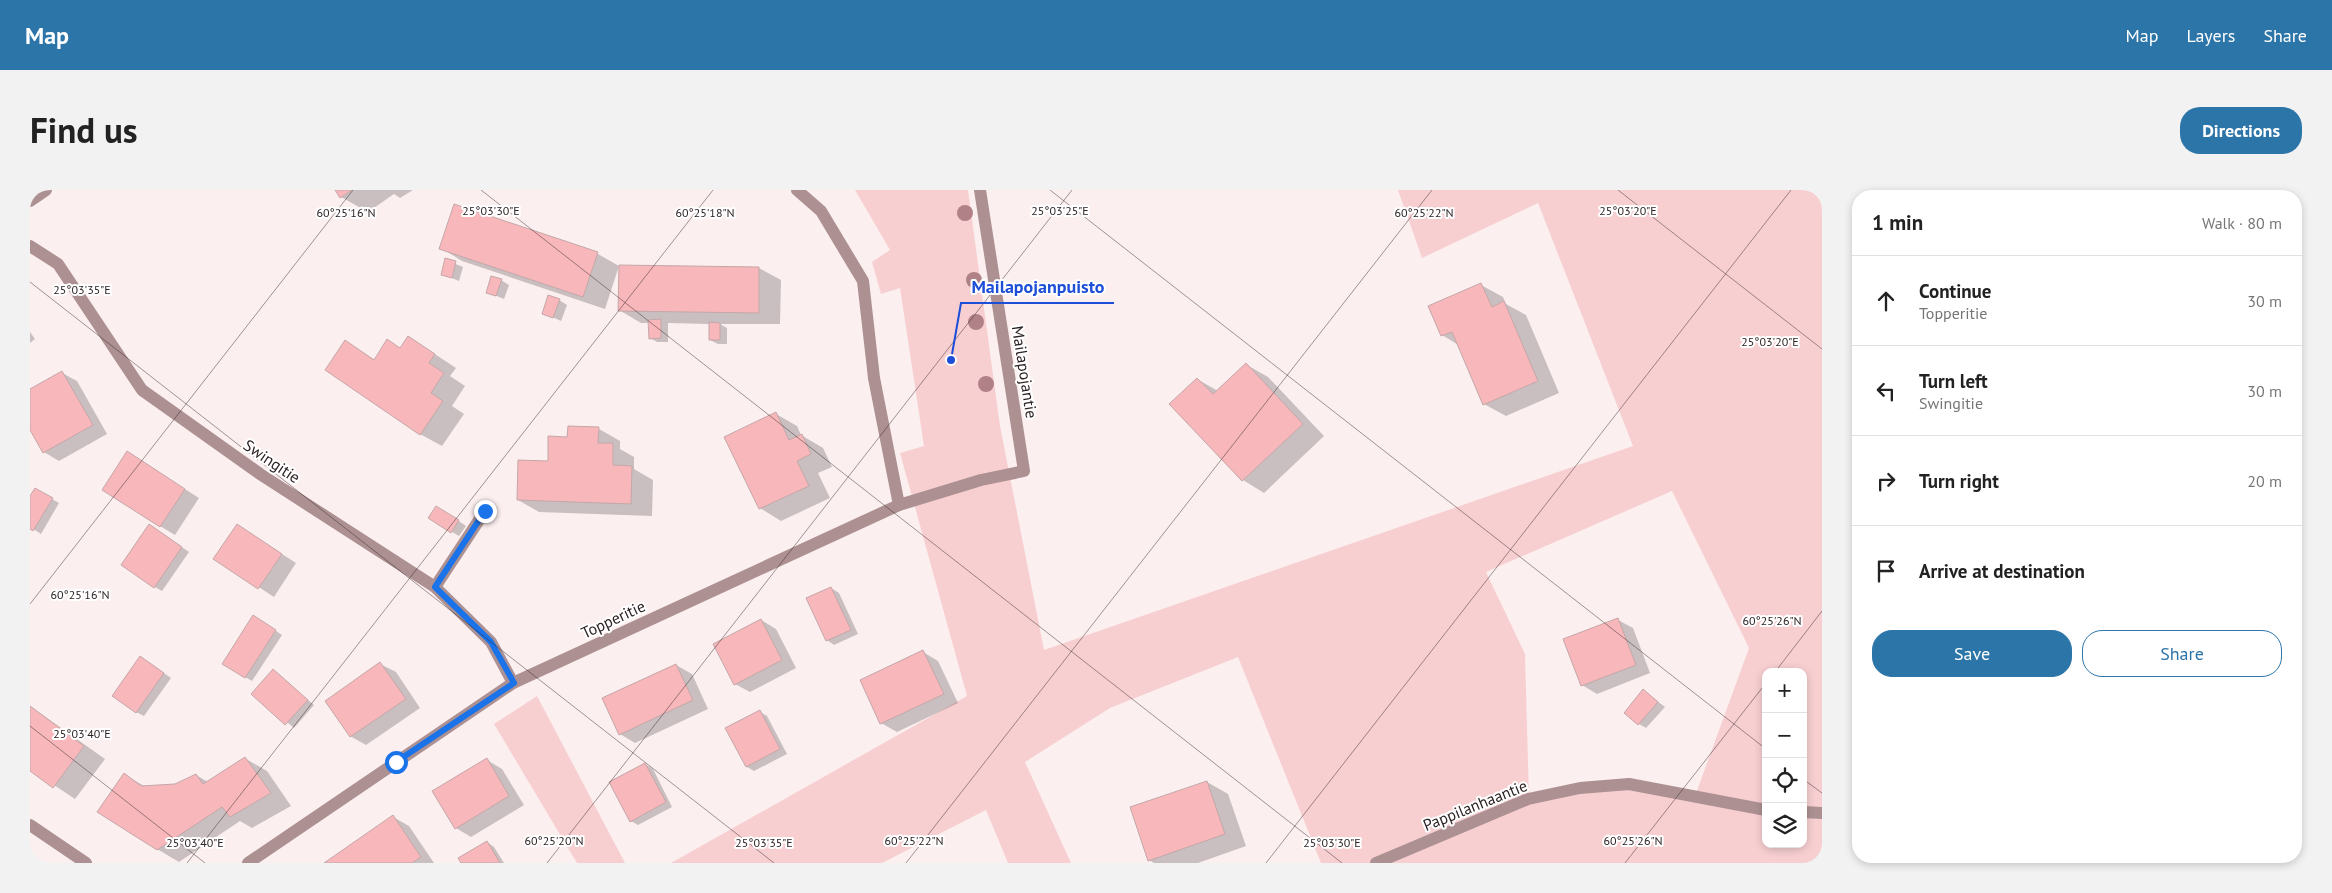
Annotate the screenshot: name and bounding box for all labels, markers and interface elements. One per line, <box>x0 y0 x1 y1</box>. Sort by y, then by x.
text: Map <box>25 20 69 51</box>
text: Map <box>2126 24 2158 47</box>
text: Layers <box>2186 24 2235 47</box>
text: Share <box>2263 24 2307 47</box>
text: Find us <box>30 107 138 153</box>
button: Directions <box>2180 107 2302 154</box>
text: 25°03'30"E <box>462 203 520 218</box>
text: 25°03'25"E <box>1031 203 1089 218</box>
text: 25°03'20"E <box>1599 203 1657 218</box>
text: 60°25'16"N <box>316 205 376 220</box>
text: 60°25'18"N <box>675 205 735 220</box>
text: 60°25'22"N <box>1394 205 1454 220</box>
text: 1 min <box>1872 209 1923 236</box>
text: Walk · 80 m <box>2202 213 2282 233</box>
callout: Mailapojanpuisto <box>961 270 1114 303</box>
text: Mailapojanpuisto <box>971 275 1105 298</box>
text: Continue <box>1919 279 1991 303</box>
text: 25°03'35"E <box>53 282 111 297</box>
icon: ahead <box>1872 287 1900 315</box>
text: 30 m <box>2247 291 2282 311</box>
text: Topperitie <box>1919 303 1987 323</box>
street label: Mailapojantie <box>1008 324 1042 420</box>
text: 25°03'20"E <box>1741 334 1799 349</box>
text: Turn left <box>1919 369 1988 393</box>
icon: left <box>1872 377 1900 405</box>
text: 30 m <box>2247 381 2282 401</box>
text: Swingitie <box>1919 393 1983 413</box>
street label: Swingitie <box>240 435 304 487</box>
icon: right <box>1872 467 1900 495</box>
text: Turn right <box>1919 469 1999 493</box>
text: 20 m <box>2247 471 2282 491</box>
route end <box>474 500 497 523</box>
icon: arrive <box>1872 557 1900 585</box>
text: Arrive at destination <box>1919 559 2085 583</box>
text: 60°25'16"N <box>50 587 110 602</box>
street label: Topperitie <box>578 595 648 643</box>
text: 60°25'26"N <box>1742 613 1802 628</box>
button: Save <box>1872 630 2072 677</box>
button: Share <box>2082 630 2282 677</box>
map controls <box>1762 668 1807 848</box>
button: + <box>1762 668 1807 713</box>
button: − <box>1762 713 1807 758</box>
text: 25°03'40"E <box>53 726 111 741</box>
route start <box>385 751 408 774</box>
button: locate <box>1762 758 1807 803</box>
street label: Pappilanhaantie <box>1420 775 1530 835</box>
button: layers <box>1762 803 1807 848</box>
text: 60°25'20"N <box>524 833 584 848</box>
text: 60°25'22"N <box>884 833 944 848</box>
text: 60°25'26"N <box>1603 833 1663 848</box>
text: 25°03'40"E <box>166 835 224 850</box>
text: 25°03'35"E <box>735 835 793 850</box>
text: 25°03'30"E <box>1303 835 1361 850</box>

